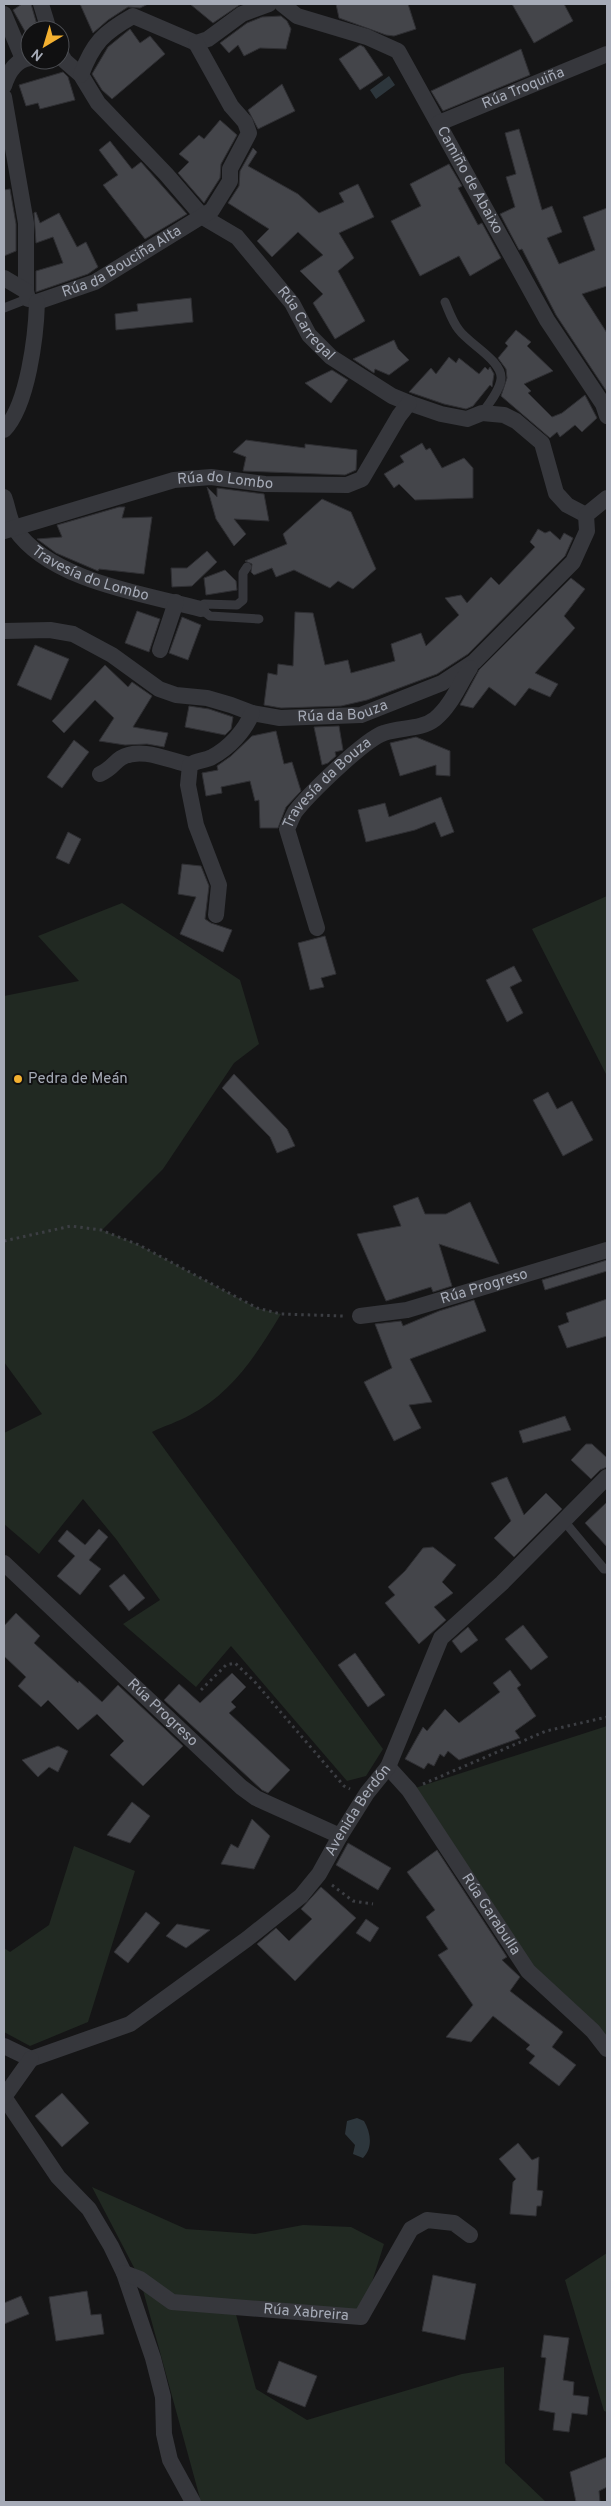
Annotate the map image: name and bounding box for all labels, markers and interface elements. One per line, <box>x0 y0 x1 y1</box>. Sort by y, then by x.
north arrow <box>20 20 70 70</box>
text: N <box>29 44 47 64</box>
street label: Rúa Troquiña <box>479 63 567 114</box>
street label: Camiño de Abaixo <box>432 123 507 237</box>
street label: Rúa da Bouciña Alta <box>59 222 185 302</box>
street label: Rúa Carregal <box>273 283 339 365</box>
street label: Rúa do Lombo <box>177 467 273 494</box>
street label: Travesía do Lombo <box>28 542 151 606</box>
street label: Rúa da Bouza <box>297 696 391 727</box>
street label: Travesía da Bouza <box>279 733 375 832</box>
place label: Pedra de Meán <box>28 1070 128 1089</box>
marker: Pedra de Meán <box>12 1073 24 1085</box>
street label: Rúa Progreso <box>438 1265 530 1309</box>
street label: Rúa Progreso <box>123 1675 202 1751</box>
street label: Avenida Berdón <box>321 1761 396 1860</box>
street label: Rúa Garabulla <box>457 1870 525 1959</box>
street label: Rúa Xabreira <box>263 2300 349 2325</box>

